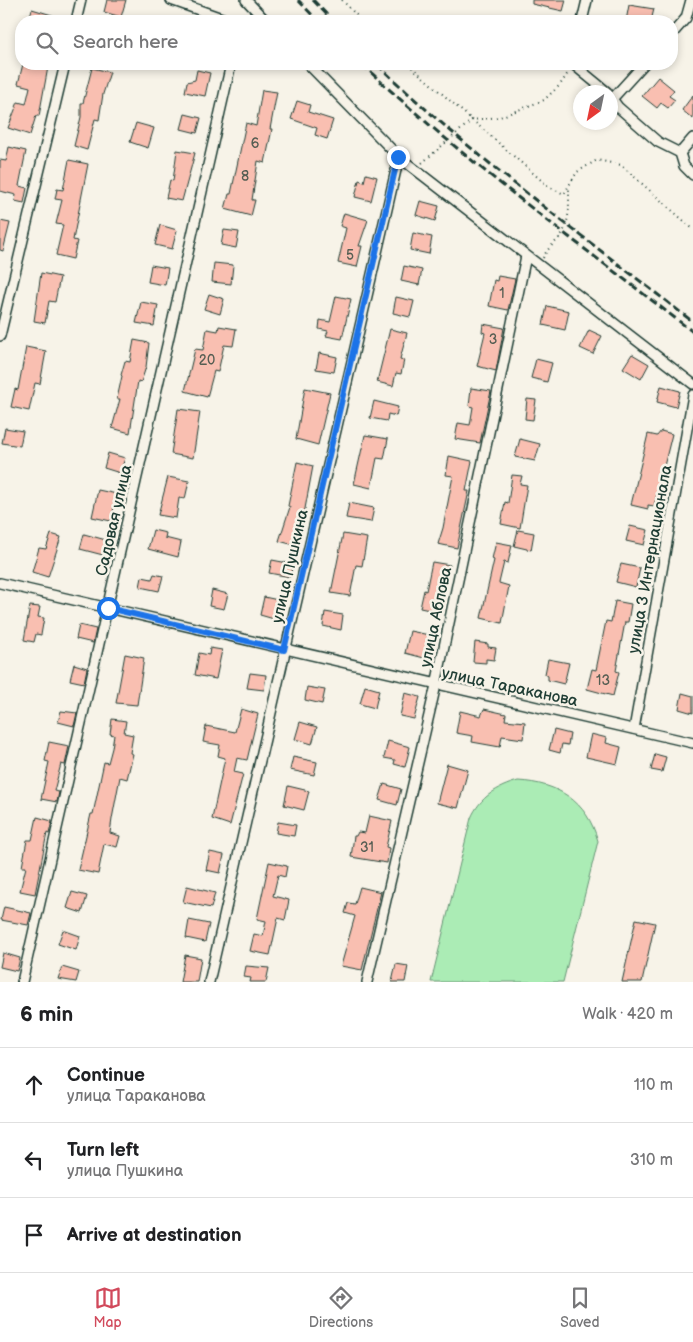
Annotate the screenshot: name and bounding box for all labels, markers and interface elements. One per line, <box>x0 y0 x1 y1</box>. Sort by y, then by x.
search box <box>15 15 678 70</box>
icon: search <box>33 29 61 57</box>
text: Search here <box>73 31 178 54</box>
north arrow <box>573 85 618 130</box>
house number: 6 <box>251 135 260 152</box>
route end <box>387 146 410 169</box>
house number: 8 <box>241 168 249 185</box>
house number: 5 <box>346 247 354 264</box>
house number: 1 <box>499 285 505 302</box>
house number: 3 <box>489 331 497 348</box>
house number: 20 <box>199 352 215 369</box>
street label: Садовая улица <box>92 462 137 578</box>
street label: улица 3 Интернационала <box>625 463 677 655</box>
street label: улица Пушкина <box>268 507 313 625</box>
street label: улица Аблова <box>417 565 457 669</box>
route start <box>97 597 120 620</box>
street label: улица Тараканова <box>440 664 580 711</box>
house number: 13 <box>596 672 610 689</box>
house number: 31 <box>360 839 374 856</box>
text: 6 min <box>20 1002 73 1027</box>
text: Walk · 420 m <box>582 1005 673 1024</box>
text: Continue <box>67 1064 145 1087</box>
icon: ahead <box>20 1071 48 1099</box>
text: 110 m <box>634 1076 673 1095</box>
text: улица Тараканова <box>67 1087 206 1106</box>
text: Turn left <box>67 1139 139 1162</box>
icon: left <box>20 1146 48 1174</box>
text: 310 m <box>630 1151 673 1170</box>
text: улица Пушкина <box>67 1162 183 1181</box>
icon: arrive <box>20 1221 48 1249</box>
text: Arrive at destination <box>67 1224 242 1247</box>
tab: Map <box>94 1284 122 1331</box>
tab: Directions <box>309 1284 373 1331</box>
tab: Saved <box>560 1284 599 1331</box>

